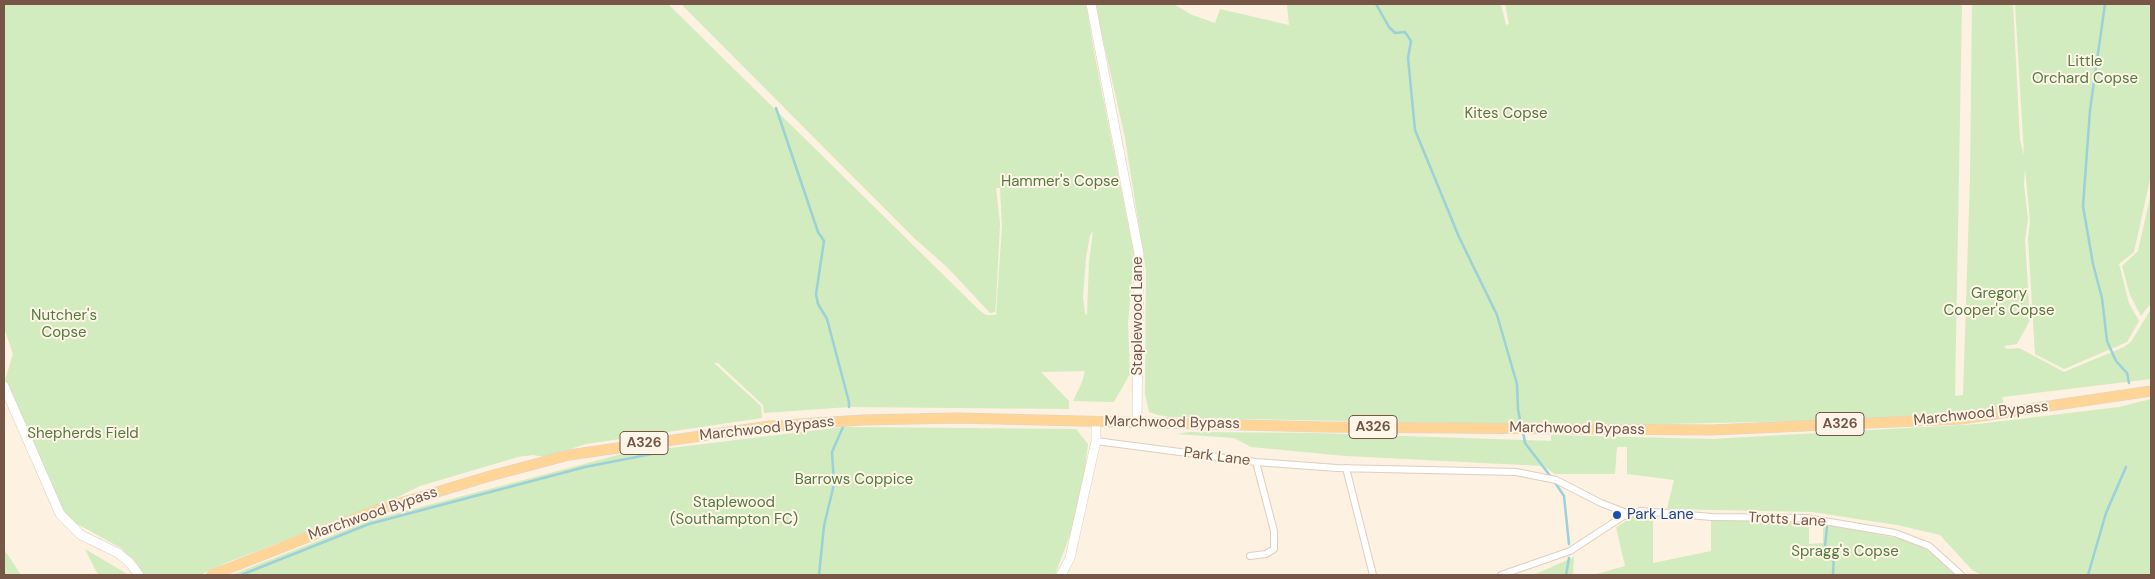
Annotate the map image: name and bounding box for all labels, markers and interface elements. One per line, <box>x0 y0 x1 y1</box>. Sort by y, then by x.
park label: Little Orchard Copse <box>2032 53 2138 88</box>
park label: Kites Copse <box>1464 105 1548 123</box>
park label: Hammer's Copse <box>1001 173 1119 191</box>
street label: Staplewood Lane <box>1129 256 1147 376</box>
park label: Gregory Cooper's Copse <box>1944 285 2054 320</box>
park label: Nutcher's Copse <box>31 307 97 342</box>
street label: Marchwood Bypass <box>1913 398 2049 430</box>
road number: A326 <box>1816 412 1864 436</box>
street label: Marchwood Bypass <box>699 413 835 445</box>
street label: Marchwood Bypass <box>1104 413 1240 433</box>
road number: A326 <box>1349 416 1397 438</box>
street label: Marchwood Bypass <box>1509 419 1645 439</box>
park label: Shepherds Field <box>27 425 139 443</box>
road number: A326 <box>620 432 668 454</box>
street label: Park Lane <box>1183 444 1251 470</box>
park label: Barrows Coppice <box>795 471 913 489</box>
street label: Marchwood Bypass <box>306 483 440 545</box>
park label: Staplewood (Southampton FC) <box>670 494 798 529</box>
place label: Park Lane <box>1627 506 1694 524</box>
marker: Park Lane <box>1611 509 1623 521</box>
street label: Trotts Lane <box>1748 509 1826 531</box>
park label: Spragg's Copse <box>1791 543 1899 561</box>

